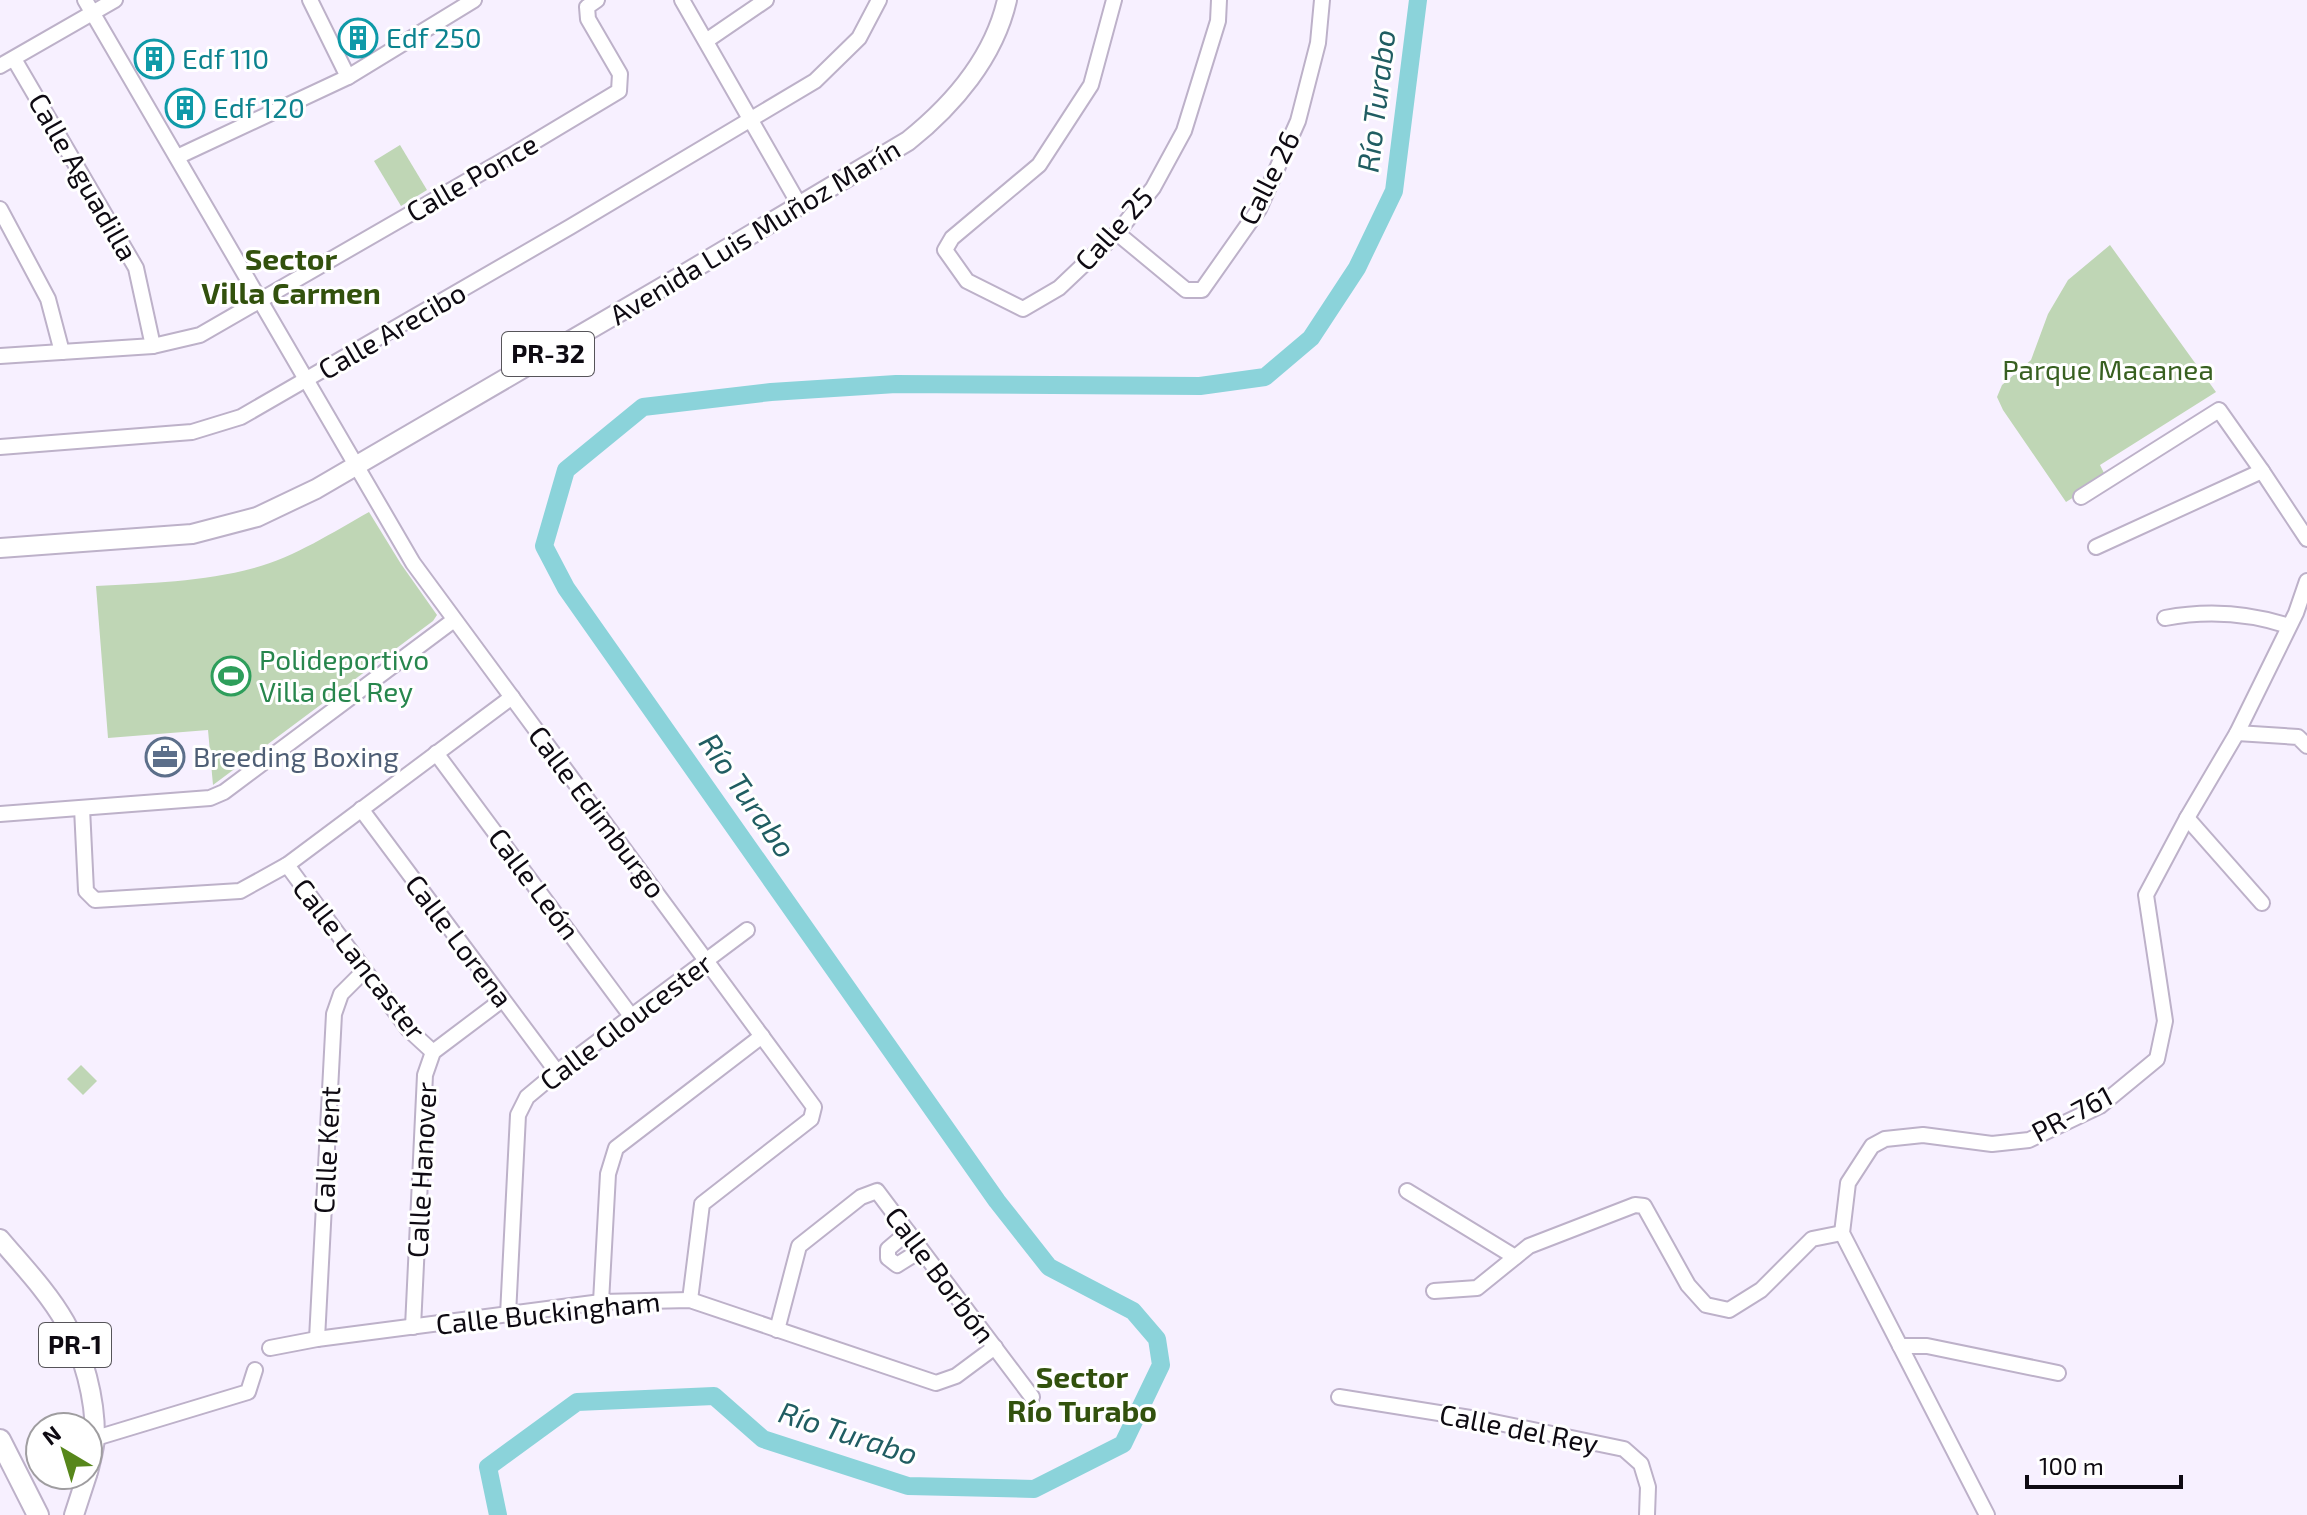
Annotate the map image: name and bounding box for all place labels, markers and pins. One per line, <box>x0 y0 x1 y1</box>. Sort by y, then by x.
building icon: Edf 250 <box>337 17 379 59</box>
place label: Edf 250 <box>386 20 482 54</box>
building icon: Edf 110 <box>133 38 175 80</box>
place label: Edf 110 <box>182 41 269 75</box>
building icon: Edf 120 <box>164 87 206 129</box>
place label: Edf 120 <box>213 90 305 124</box>
place label: Polideportivo Villa del Rey <box>259 642 429 708</box>
sports icon: Polideportivo Villa del Rey <box>210 655 252 697</box>
office icon: Breeding Boxing <box>144 736 186 778</box>
place label: Breeding Boxing <box>193 739 399 773</box>

